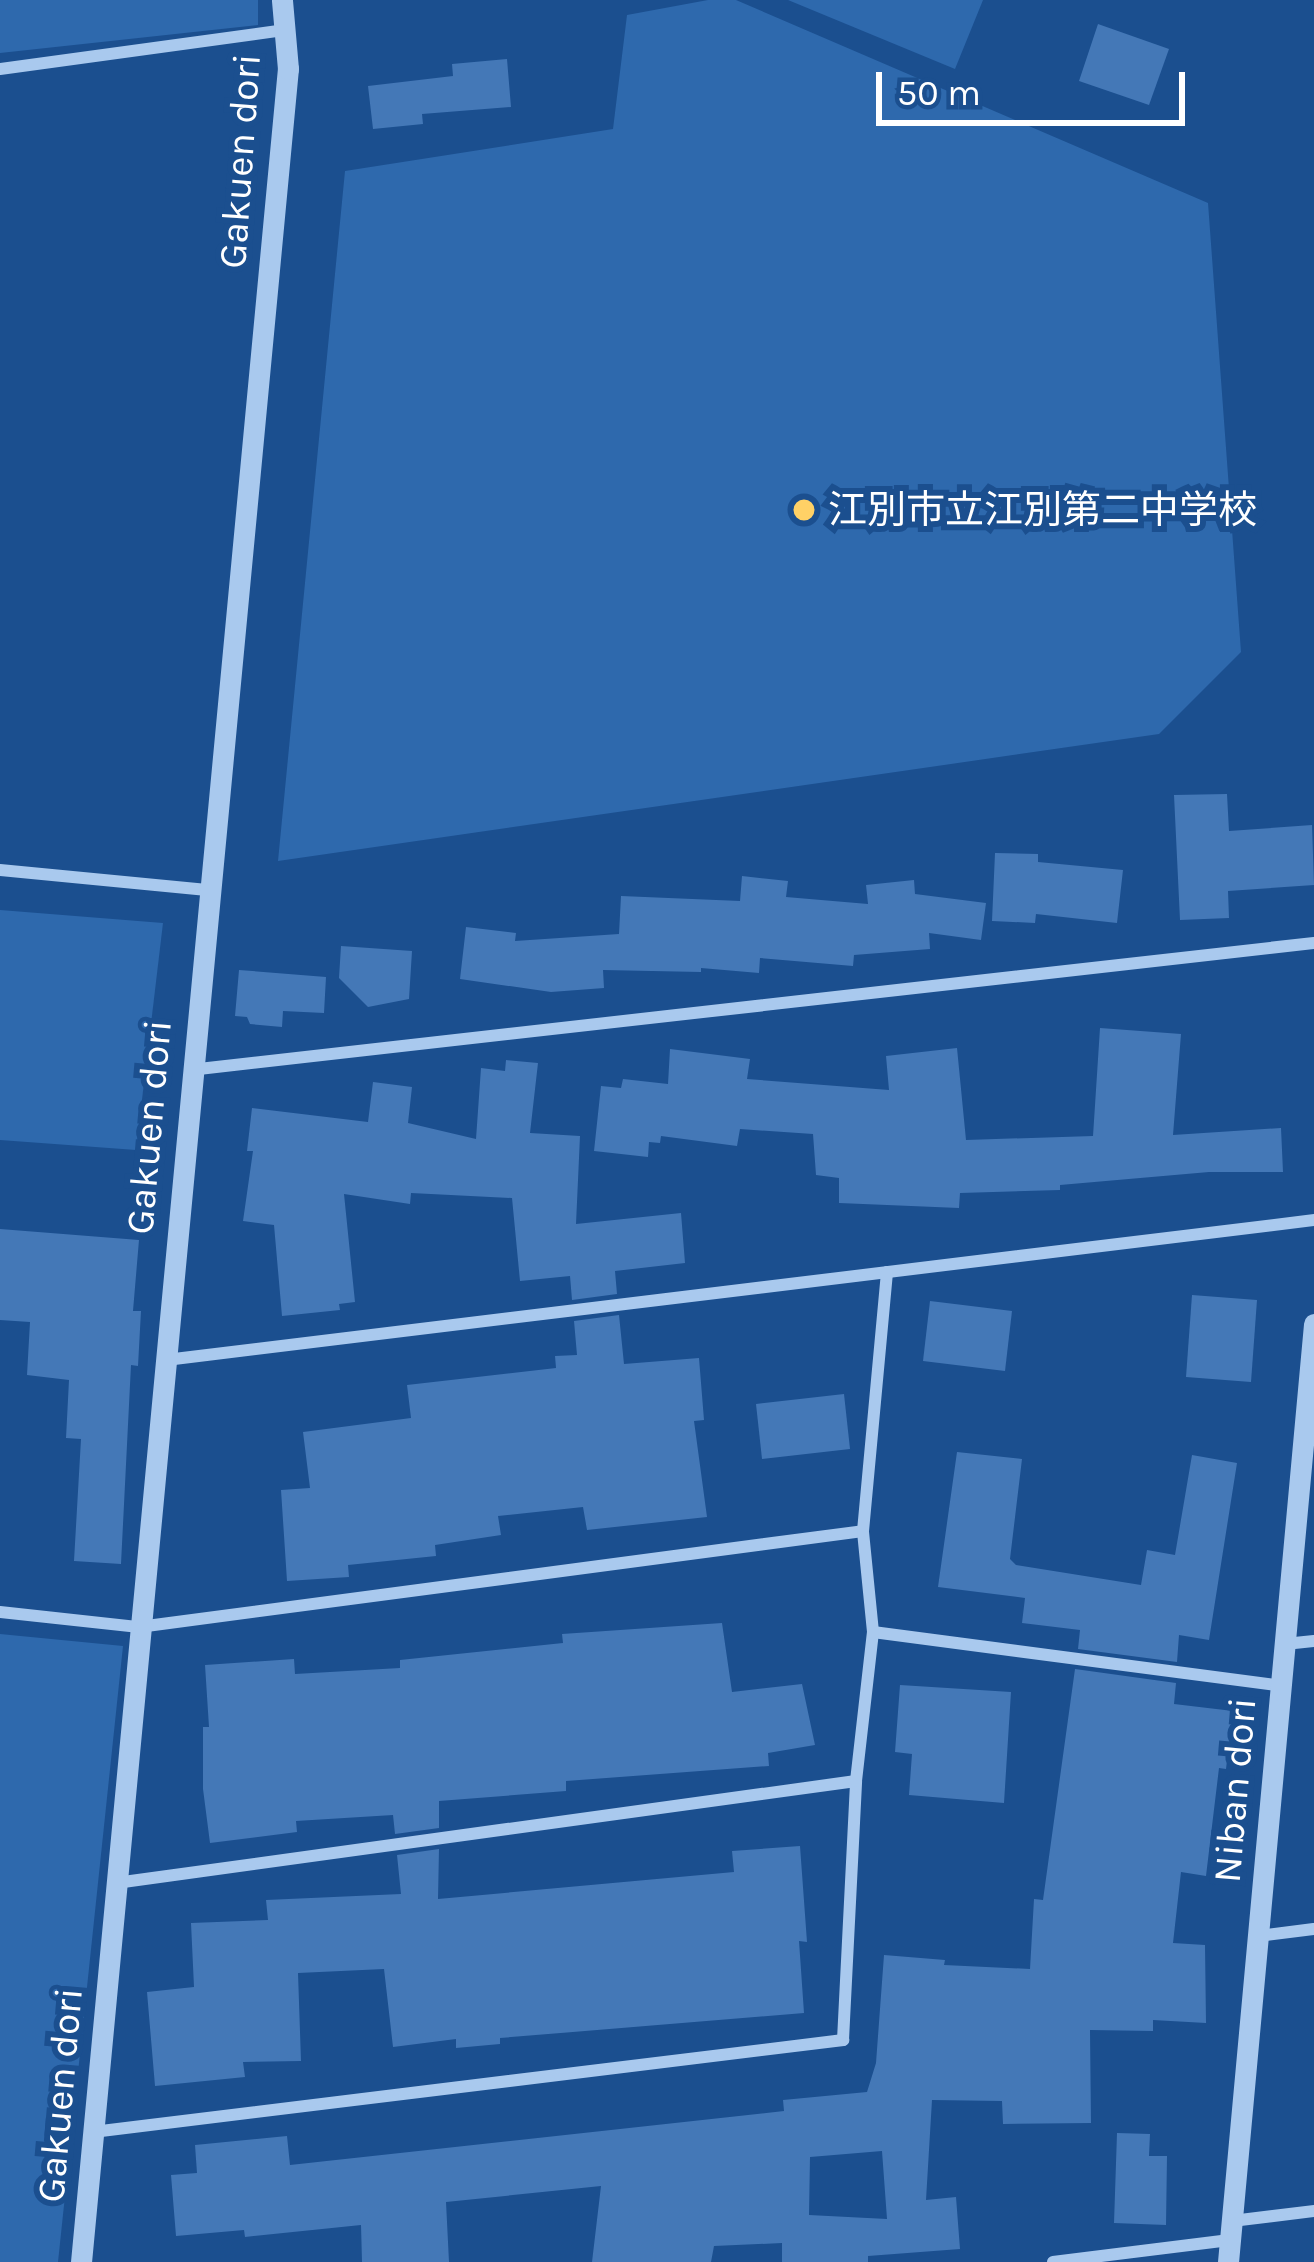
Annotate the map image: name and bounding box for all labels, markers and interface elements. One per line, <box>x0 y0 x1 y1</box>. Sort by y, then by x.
scale bar <box>882 48 1191 122</box>
street label: Gakuen dori <box>209 52 271 270</box>
text: 50 m <box>897 72 981 114</box>
place label: 江別市立江別第二中学校 <box>828 487 1257 533</box>
marker: 江別市立江別第二中学校 <box>791 497 817 523</box>
street label: Gakuen dori <box>116 1018 182 1236</box>
street label: Niban dori <box>1204 1695 1266 1885</box>
street label: Gakuen dori <box>27 1986 93 2204</box>

